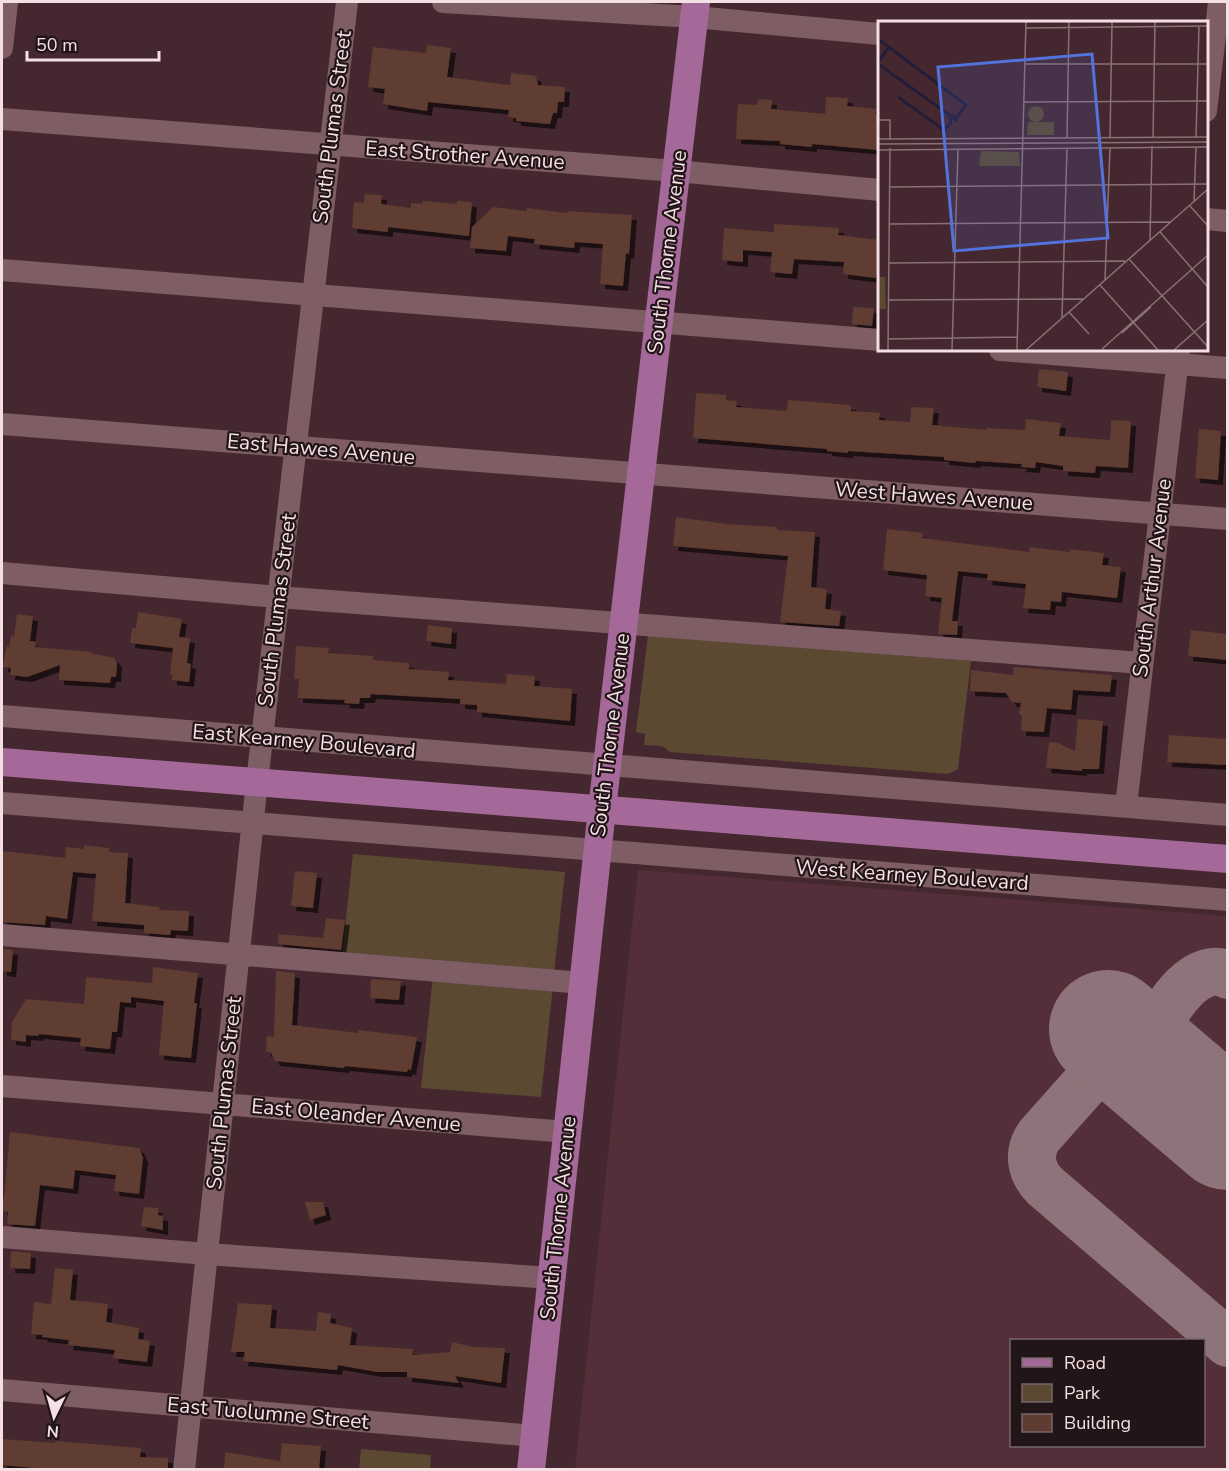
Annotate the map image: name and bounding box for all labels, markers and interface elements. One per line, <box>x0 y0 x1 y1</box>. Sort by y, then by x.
inset map <box>878 21 1208 351</box>
scale bar <box>27 24 159 62</box>
street label: South Plumas Street <box>306 28 358 225</box>
text: 50 m <box>36 33 78 57</box>
street label: East Strother Avenue <box>364 134 566 176</box>
street label: South Thorne Avenue <box>641 149 693 355</box>
street label: East Hawes Avenue <box>226 427 416 471</box>
street label: West Hawes Avenue <box>834 475 1034 517</box>
street label: South Arthur Avenue <box>1126 477 1178 679</box>
street label: South Plumas Street <box>251 511 303 708</box>
street label: South Thorne Avenue <box>584 632 636 838</box>
street label: East Kearney Boulevard <box>191 717 417 765</box>
street label: West Kearney Boulevard <box>794 853 1030 897</box>
street label: South Plumas Street <box>200 994 248 1191</box>
street label: East Oleander Avenue <box>250 1092 462 1138</box>
street label: South Thorne Avenue <box>533 1115 583 1321</box>
legend <box>1010 1339 1205 1447</box>
text: Road <box>1064 1351 1106 1375</box>
text: Park <box>1064 1381 1101 1405</box>
north arrow <box>24 1387 84 1447</box>
street label: East Tuolumne Street <box>166 1390 371 1436</box>
text: Building <box>1064 1411 1131 1435</box>
text: N <box>46 1419 60 1442</box>

